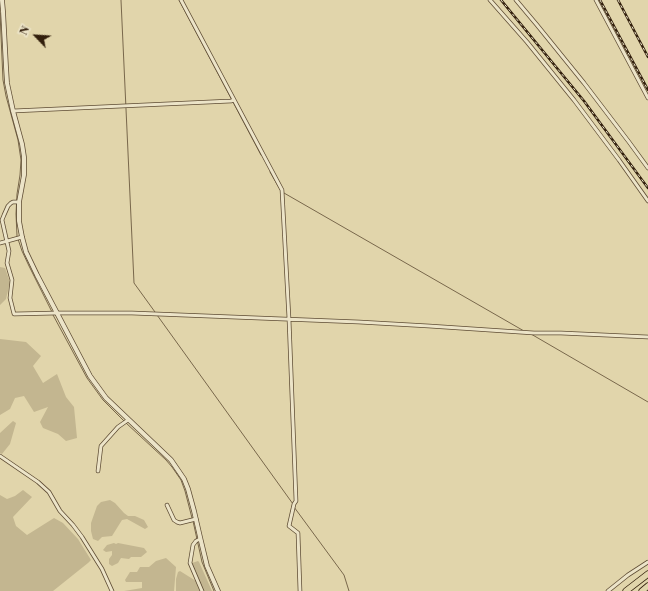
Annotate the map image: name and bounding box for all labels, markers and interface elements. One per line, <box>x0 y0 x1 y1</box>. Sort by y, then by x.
north arrow <box>16 16 56 56</box>
text: N <box>17 24 33 38</box>

